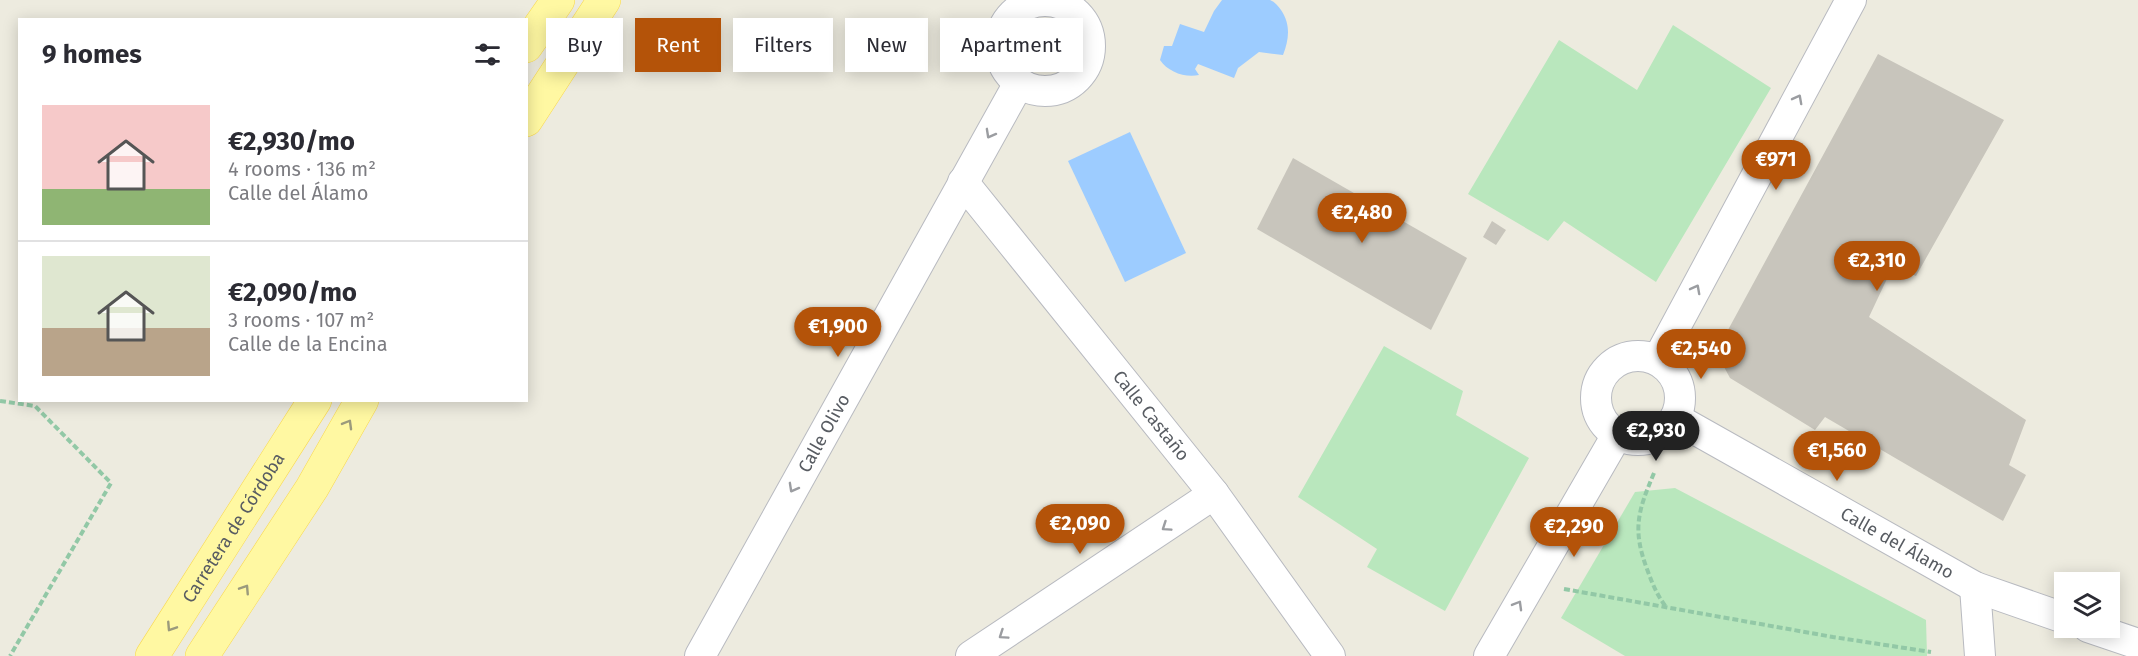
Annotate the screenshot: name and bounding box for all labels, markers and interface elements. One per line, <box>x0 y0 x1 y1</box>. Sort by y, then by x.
chip: Buy <box>546 18 623 72</box>
chip: Rent <box>635 18 721 72</box>
chip: Filters <box>733 18 833 72</box>
chip: New <box>845 18 928 72</box>
chip: Apartment <box>940 18 1083 72</box>
icon: filters <box>471 38 504 71</box>
text: 9 homes <box>42 39 142 70</box>
one-way arrow <box>1791 95 1802 105</box>
text: €2,930/mo <box>228 126 355 157</box>
one-way arrow <box>986 128 997 138</box>
icon: home <box>90 129 162 201</box>
pin: €971 <box>1740 140 1812 191</box>
text: €971 <box>1756 147 1796 171</box>
text: 4 rooms · 136 m² <box>228 157 376 181</box>
text: Calle del Álamo <box>228 181 368 205</box>
pin: €2,480 <box>1313 193 1411 244</box>
text: €2,480 <box>1332 200 1392 224</box>
pin: €2,310 <box>1828 241 1926 292</box>
text: €2,310 <box>1848 248 1906 272</box>
text: €2,090/mo <box>228 277 357 308</box>
icon: home <box>90 280 162 352</box>
one-way arrow <box>1689 285 1700 296</box>
pin: €1,900 <box>789 307 887 358</box>
text: 3 rooms · 107 m² <box>228 308 374 332</box>
text: €1,900 <box>808 314 868 338</box>
pin: €2,540 <box>1652 329 1750 380</box>
text: Calle de la Encina <box>228 332 388 356</box>
text: €2,540 <box>1671 336 1731 360</box>
street label: Calle Castaño <box>1108 366 1194 465</box>
street label: Calle Olivo <box>793 390 855 476</box>
pin: €2,930 <box>1607 411 1705 462</box>
text: €2,930 <box>1626 418 1686 442</box>
one-way arrow <box>341 420 353 430</box>
pin: €1,560 <box>1788 431 1886 482</box>
text: €1,560 <box>1807 438 1867 462</box>
street label: Carretera de Córdoba <box>178 449 290 607</box>
one-way arrow <box>789 482 800 492</box>
street label: Calle del Álamo <box>1837 503 1958 584</box>
pin: €2,090 <box>1031 504 1129 555</box>
pin: €2,290 <box>1525 507 1623 558</box>
text: €2,090 <box>1050 511 1110 535</box>
text: €2,290 <box>1544 514 1604 538</box>
one-way arrow <box>1161 519 1172 530</box>
map controls <box>2054 572 2120 638</box>
button: layers <box>2054 572 2120 638</box>
one-way arrow <box>238 585 249 596</box>
one-way arrow <box>1511 601 1523 611</box>
one-way arrow <box>167 620 178 631</box>
one-way arrow <box>999 628 1010 639</box>

